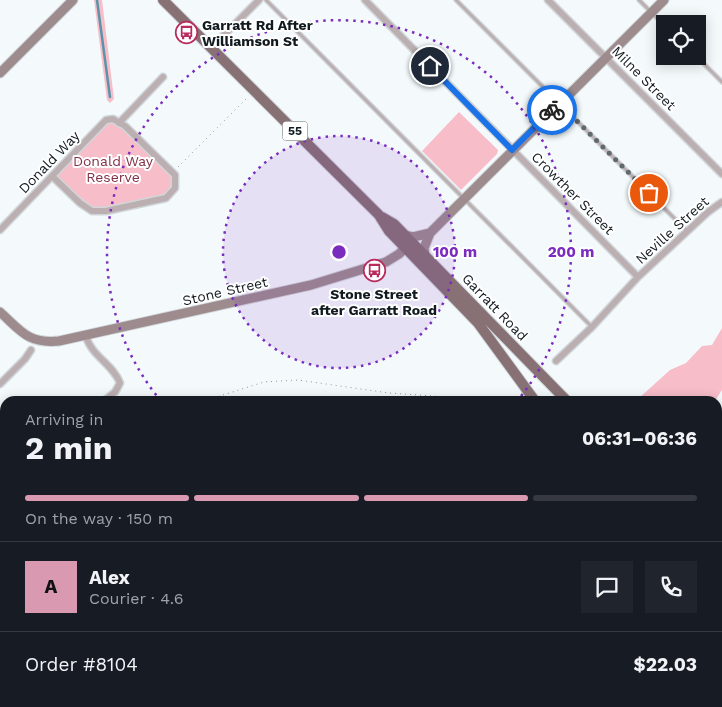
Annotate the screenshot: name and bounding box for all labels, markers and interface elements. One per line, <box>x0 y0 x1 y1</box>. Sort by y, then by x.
map controls <box>656 15 706 65</box>
button: locate <box>656 15 706 65</box>
place label: Garratt Rd After Williamson St <box>202 17 313 49</box>
bus stop icon: Garratt Rd After Williamson St <box>174 21 198 45</box>
street label: Milne Street <box>609 43 679 113</box>
pin <box>409 45 451 87</box>
icon: home <box>416 52 444 80</box>
courier <box>527 85 577 135</box>
icon: bike <box>538 96 566 124</box>
road number: 55 <box>282 122 308 140</box>
street label: Donald Way <box>15 127 83 196</box>
street label: Crowther Street <box>528 148 618 238</box>
park label: Donald Way Reserve <box>73 153 154 185</box>
pin <box>628 172 670 214</box>
icon: bag <box>635 179 663 207</box>
street label: Neville Street <box>632 193 712 267</box>
centre of rings <box>330 243 348 261</box>
text: 100 m <box>433 243 477 261</box>
text: 200 m <box>548 243 594 261</box>
bus stop icon: Stone Street after Garratt Road <box>362 259 386 283</box>
street label: Garratt Road <box>459 270 531 344</box>
street label: Stone Street <box>181 273 269 309</box>
place label: Stone Street after Garratt Road <box>311 286 437 318</box>
text: Arriving in <box>25 410 103 429</box>
text: 06:31–06:36 <box>582 427 697 450</box>
text: 2 min <box>25 429 113 467</box>
text: On the way · 150 m <box>25 509 173 528</box>
button: chat <box>581 561 633 613</box>
button: phone <box>645 561 697 613</box>
text: Alex <box>89 566 130 589</box>
text: A <box>45 575 57 598</box>
text: Courier · 4.6 <box>89 589 184 608</box>
text: Order #8104 <box>25 653 138 676</box>
text: $22.03 <box>633 653 697 676</box>

